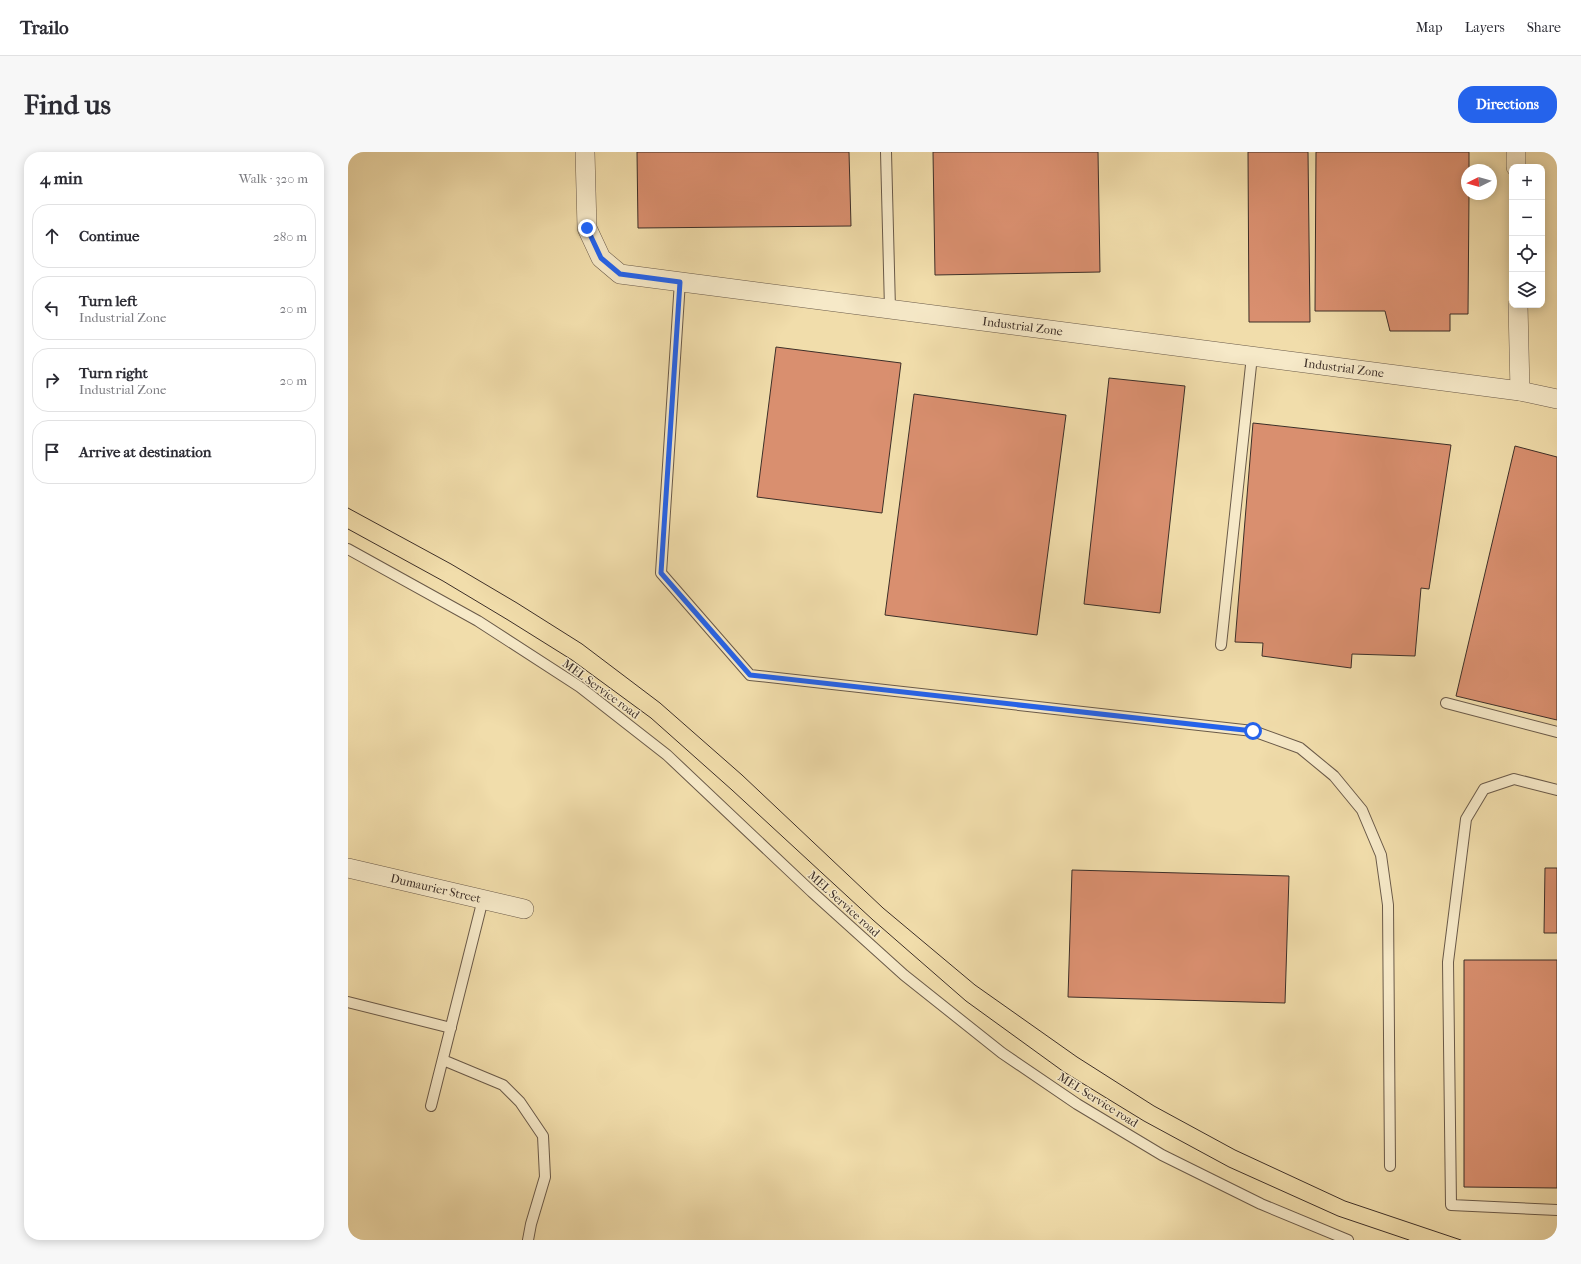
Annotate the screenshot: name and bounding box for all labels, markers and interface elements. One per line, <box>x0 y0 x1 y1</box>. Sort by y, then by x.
text: Trailo <box>20 17 69 39</box>
text: Map <box>1416 19 1443 36</box>
text: Layers <box>1465 19 1505 36</box>
text: Share <box>1527 19 1561 36</box>
button: Directions <box>1458 86 1557 123</box>
text: Find us <box>24 88 111 121</box>
north arrow <box>1461 164 1497 200</box>
map controls <box>1509 164 1545 308</box>
button: + <box>1509 164 1545 200</box>
text: 4 min <box>40 168 83 188</box>
text: Walk · 320 m <box>239 171 308 186</box>
button: − <box>1509 200 1545 236</box>
route end <box>578 219 596 237</box>
icon: ahead <box>41 225 63 247</box>
text: Continue <box>79 227 139 245</box>
text: 280 m <box>273 229 307 244</box>
button: locate <box>1509 236 1545 272</box>
button: layers <box>1509 272 1545 308</box>
text: Turn left <box>79 292 137 310</box>
icon: left <box>41 297 63 319</box>
text: 20 m <box>280 301 307 316</box>
text: Industrial Zone <box>79 310 166 325</box>
street label: Industrial Zone <box>982 314 1064 338</box>
street label: Industrial Zone <box>1303 356 1385 380</box>
text: Turn right <box>79 364 148 382</box>
icon: right <box>41 369 63 391</box>
text: 20 m <box>280 373 307 388</box>
text: Industrial Zone <box>79 382 166 397</box>
icon: arrive <box>41 441 63 463</box>
text: Arrive at destination <box>79 443 211 461</box>
street label: MEL Service road <box>560 656 643 722</box>
route start <box>1244 722 1262 740</box>
street label: MEL Service road <box>805 868 883 940</box>
street label: Dumaurier Street <box>389 871 483 906</box>
street label: MEL Service road <box>1055 1070 1141 1131</box>

